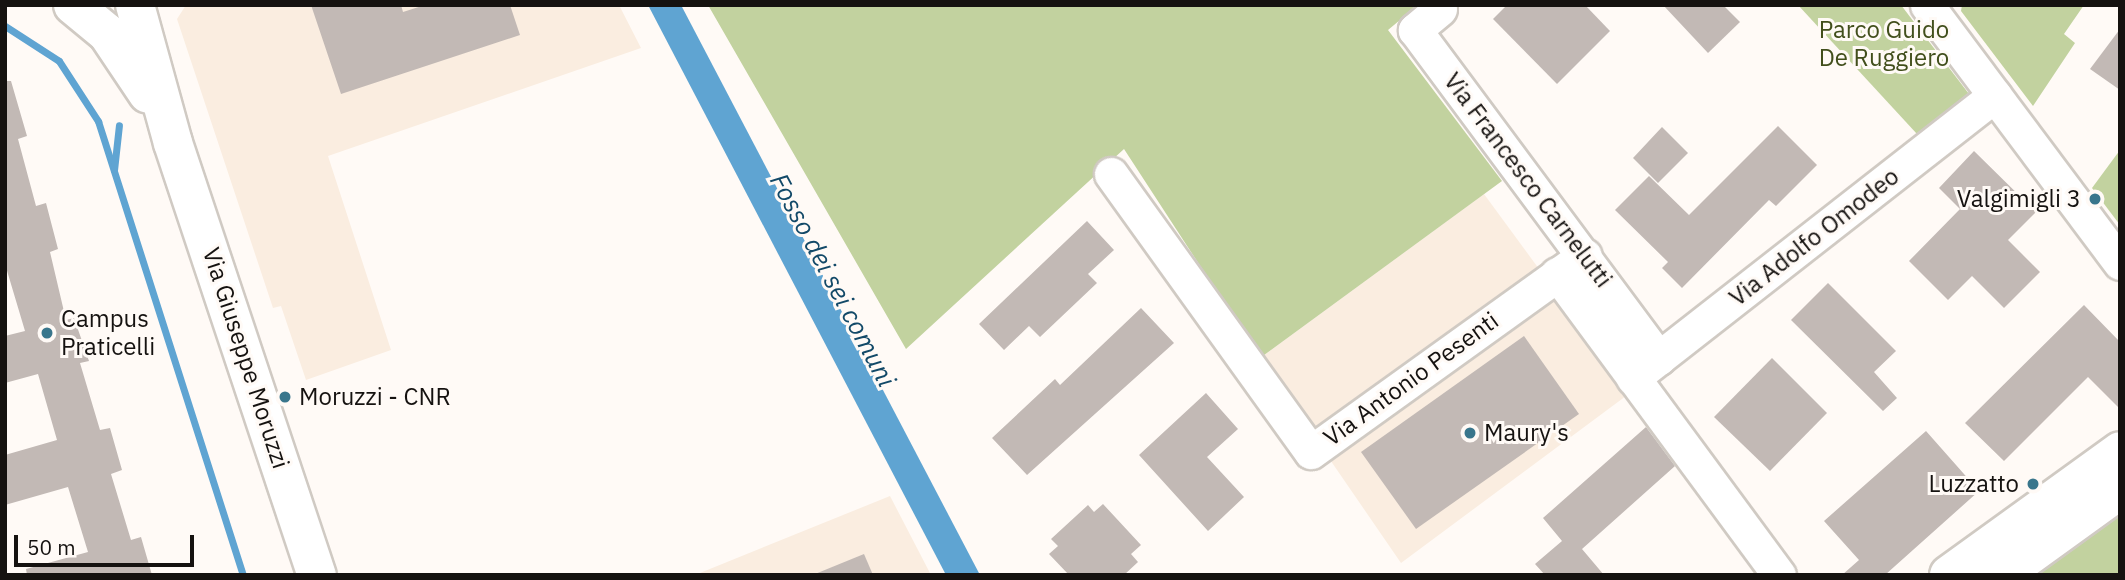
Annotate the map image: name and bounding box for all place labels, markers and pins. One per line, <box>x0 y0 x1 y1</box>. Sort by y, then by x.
place label: Valgimigli 3 <box>1957 185 2081 213</box>
marker: Valgimigli 3 <box>2087 191 2103 207</box>
place label: Campus Praticelli <box>61 305 155 361</box>
marker: Campus Praticelli <box>39 325 55 341</box>
place label: Moruzzi - CNR <box>299 383 451 411</box>
marker: Moruzzi - CNR <box>277 389 293 405</box>
place label: Maury's <box>1484 419 1569 447</box>
marker: Maury's <box>1462 425 1478 441</box>
place label: Luzzatto <box>1929 470 2019 498</box>
marker: Luzzatto <box>2025 476 2041 492</box>

